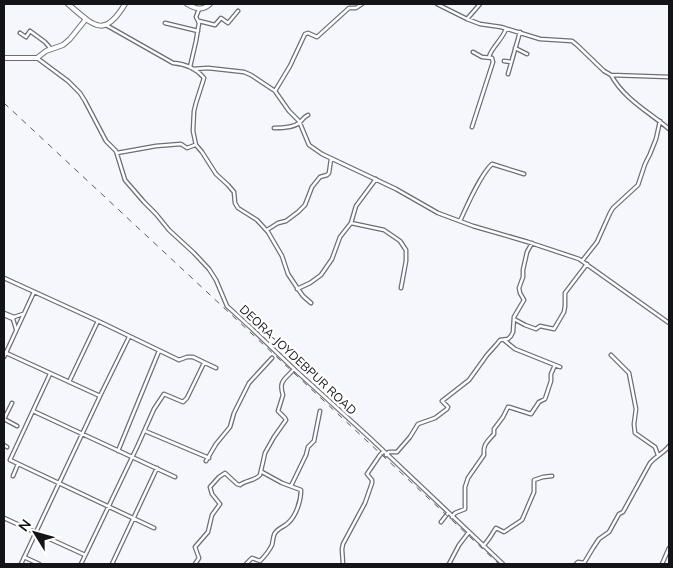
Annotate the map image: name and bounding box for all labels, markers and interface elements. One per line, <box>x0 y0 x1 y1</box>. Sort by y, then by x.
street label: DEORA-JOYDEBPUR ROAD <box>237 302 360 418</box>
north arrow <box>10 508 60 558</box>
text: N <box>14 516 35 535</box>

